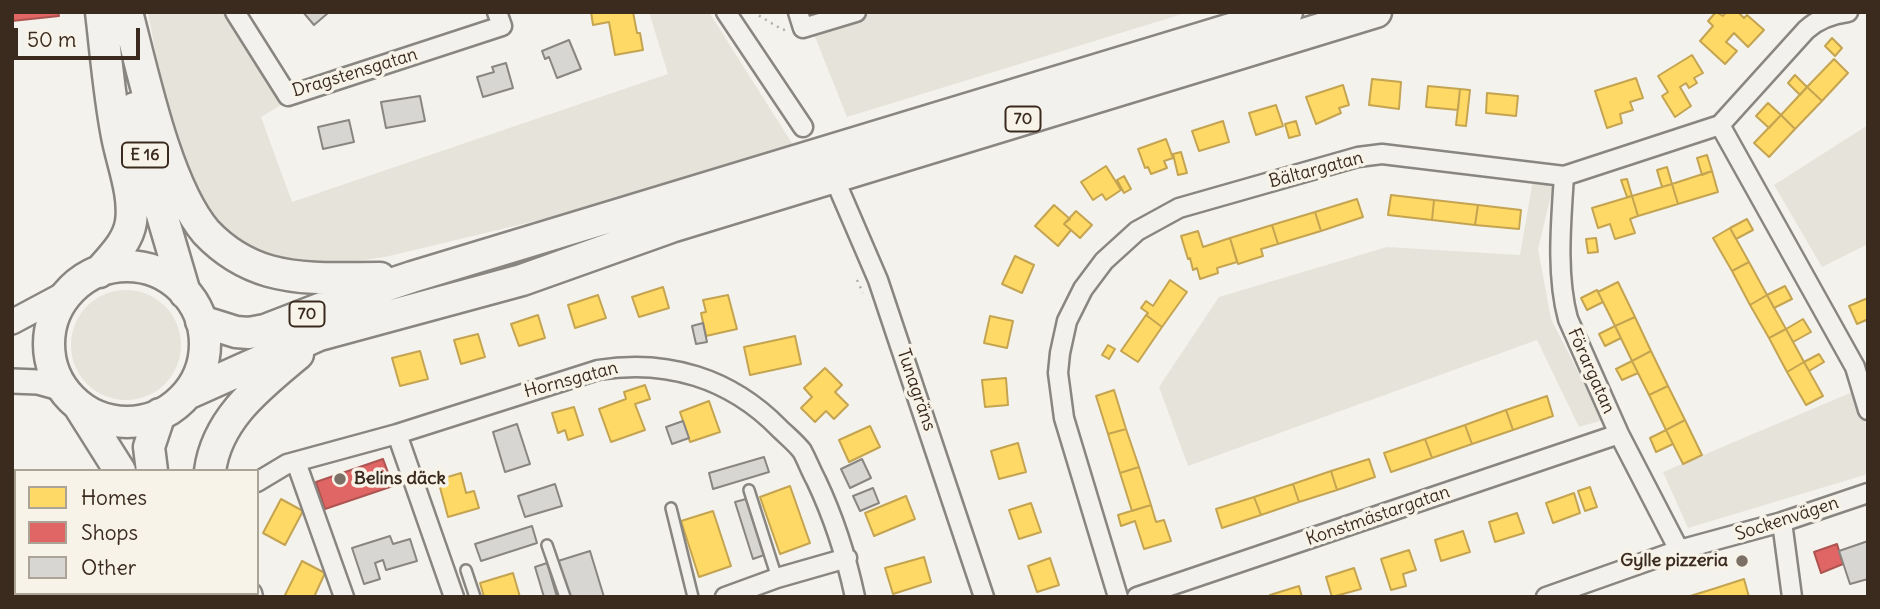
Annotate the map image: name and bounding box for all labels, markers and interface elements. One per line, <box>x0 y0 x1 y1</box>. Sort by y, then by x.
scale bar <box>18 14 144 58</box>
text: 50 m <box>27 26 76 53</box>
street label: Dragstensgatan <box>290 44 420 102</box>
road number: 70 <box>1006 106 1040 132</box>
road number: E 16 <box>122 142 168 168</box>
street label: Bältargatan <box>1267 147 1365 193</box>
road number: 70 <box>290 302 324 326</box>
street label: Förargatan <box>1563 325 1619 417</box>
street label: Tunagräns <box>892 346 940 434</box>
street label: Hornsgatan <box>522 357 620 403</box>
place label: Belins däck <box>354 468 446 490</box>
legend <box>14 469 259 595</box>
marker: Belins däck <box>332 471 348 487</box>
street label: Konstmästargatan <box>1303 481 1453 551</box>
text: Homes <box>81 484 147 511</box>
street label: Sockenvägen <box>1733 492 1841 546</box>
text: Shops <box>81 519 138 546</box>
place label: Gylle pizzeria <box>1620 550 1728 572</box>
marker: Gylle pizzeria <box>1734 553 1750 569</box>
text: Other <box>81 554 136 581</box>

